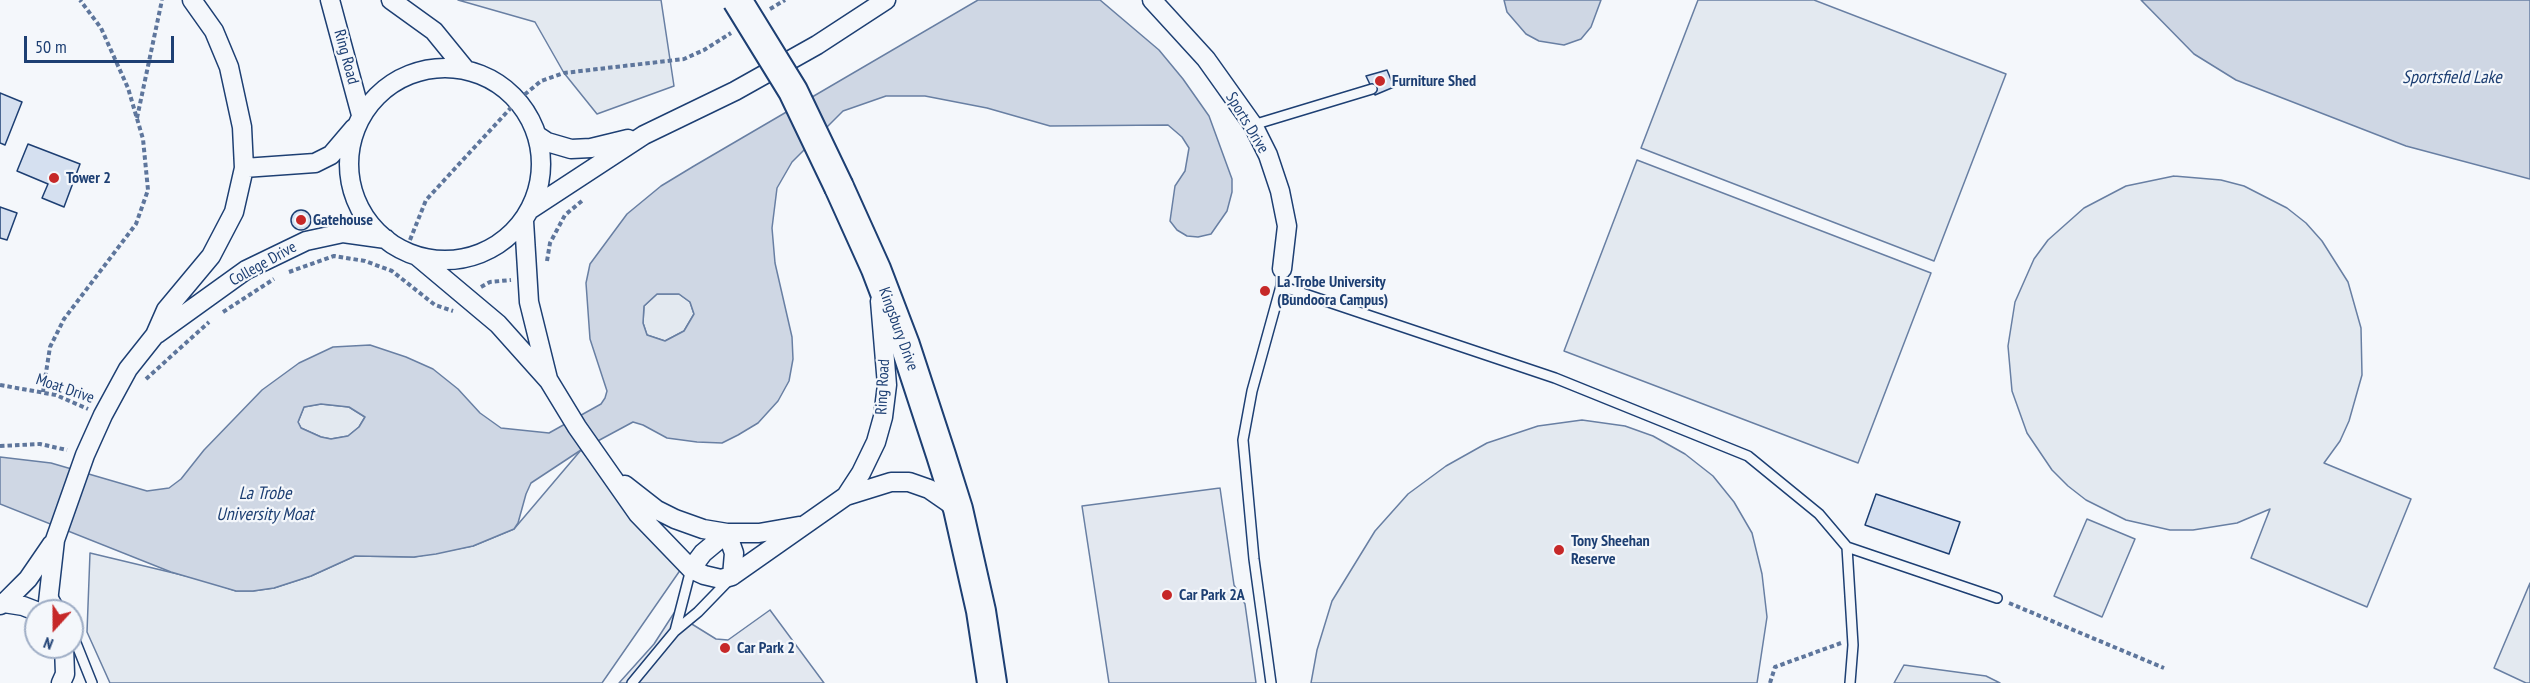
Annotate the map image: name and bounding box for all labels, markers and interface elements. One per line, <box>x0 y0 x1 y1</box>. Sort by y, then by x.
scale bar <box>27 24 177 62</box>
street label: Ring Road <box>330 28 362 86</box>
text: 50 m <box>35 35 67 58</box>
water label: Sportsfield Lake <box>2402 67 2502 89</box>
place label: Furniture Shed <box>1392 71 1476 91</box>
marker: Furniture Shed <box>1373 74 1387 88</box>
street label: Sports Drive <box>1221 89 1273 157</box>
place label: Tower 2 <box>66 168 111 188</box>
marker: Tower 2 <box>47 171 61 185</box>
place label: Gatehouse <box>313 210 373 230</box>
marker: Gatehouse <box>294 213 308 227</box>
street label: College Drive <box>226 238 300 290</box>
place label: La Trobe University (Bundoora Campus) <box>1277 272 1388 310</box>
marker: La Trobe University (Bundoora Campus) <box>1258 284 1272 298</box>
street label: Kingsbury Drive <box>874 285 922 373</box>
street label: Ring Road <box>872 359 894 415</box>
street label: Moat Drive <box>33 370 97 408</box>
water label: La Trobe University Moat <box>216 483 314 526</box>
place label: Tony Sheehan Reserve <box>1571 531 1650 569</box>
marker: Tony Sheehan Reserve <box>1552 543 1566 557</box>
place label: Car Park 2A <box>1179 585 1245 605</box>
marker: Car Park 2A <box>1160 588 1174 602</box>
north arrow <box>24 599 84 659</box>
text: N <box>41 633 56 655</box>
place label: Car Park 2 <box>737 638 795 658</box>
marker: Car Park 2 <box>718 641 732 655</box>

